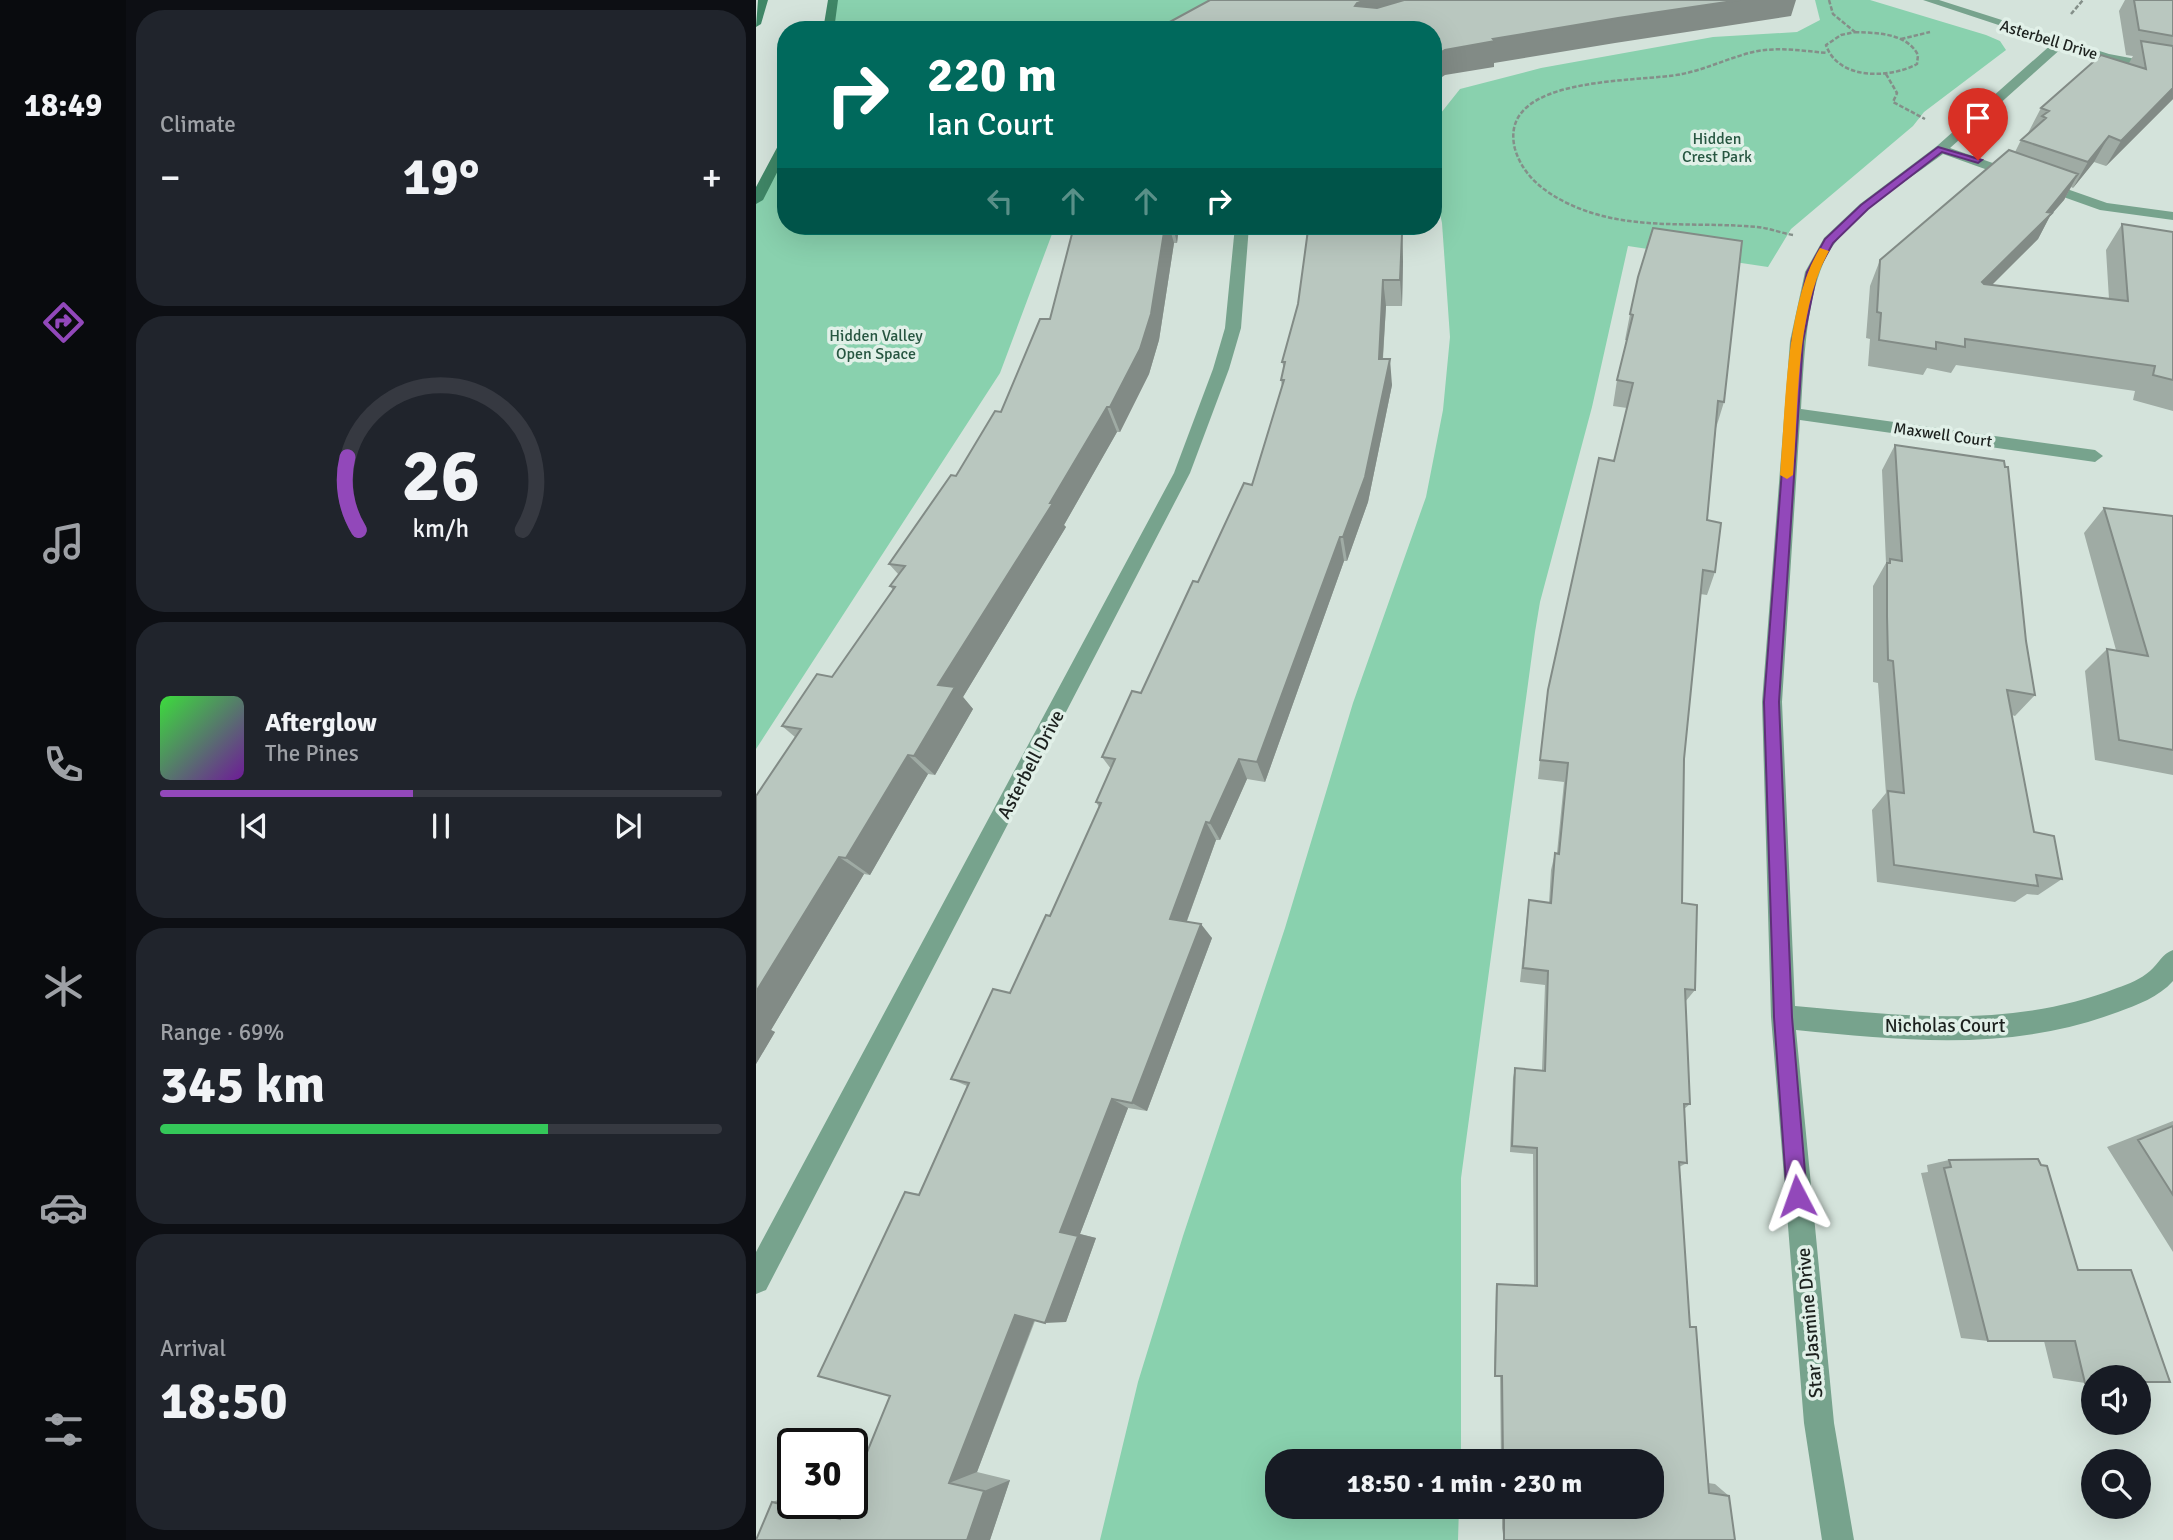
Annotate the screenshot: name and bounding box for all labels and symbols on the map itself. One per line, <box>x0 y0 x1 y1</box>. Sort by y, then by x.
street label: Asterbell Drive <box>1997 16 2100 64</box>
pin <box>1948 88 2008 160</box>
park label: Hidden Crest Park <box>1682 129 1752 167</box>
park label: Hidden Valley Open Space <box>829 326 923 364</box>
street label: Maxwell Court <box>1892 418 1994 452</box>
street label: Asterbell Drive <box>992 706 1070 823</box>
street label: Nicholas Court <box>1885 1014 2006 1038</box>
position arrow <box>1760 1159 1834 1233</box>
street label: Star Jasmine Drive <box>1791 1247 1829 1399</box>
speed limit sign: 30 <box>777 1428 868 1519</box>

